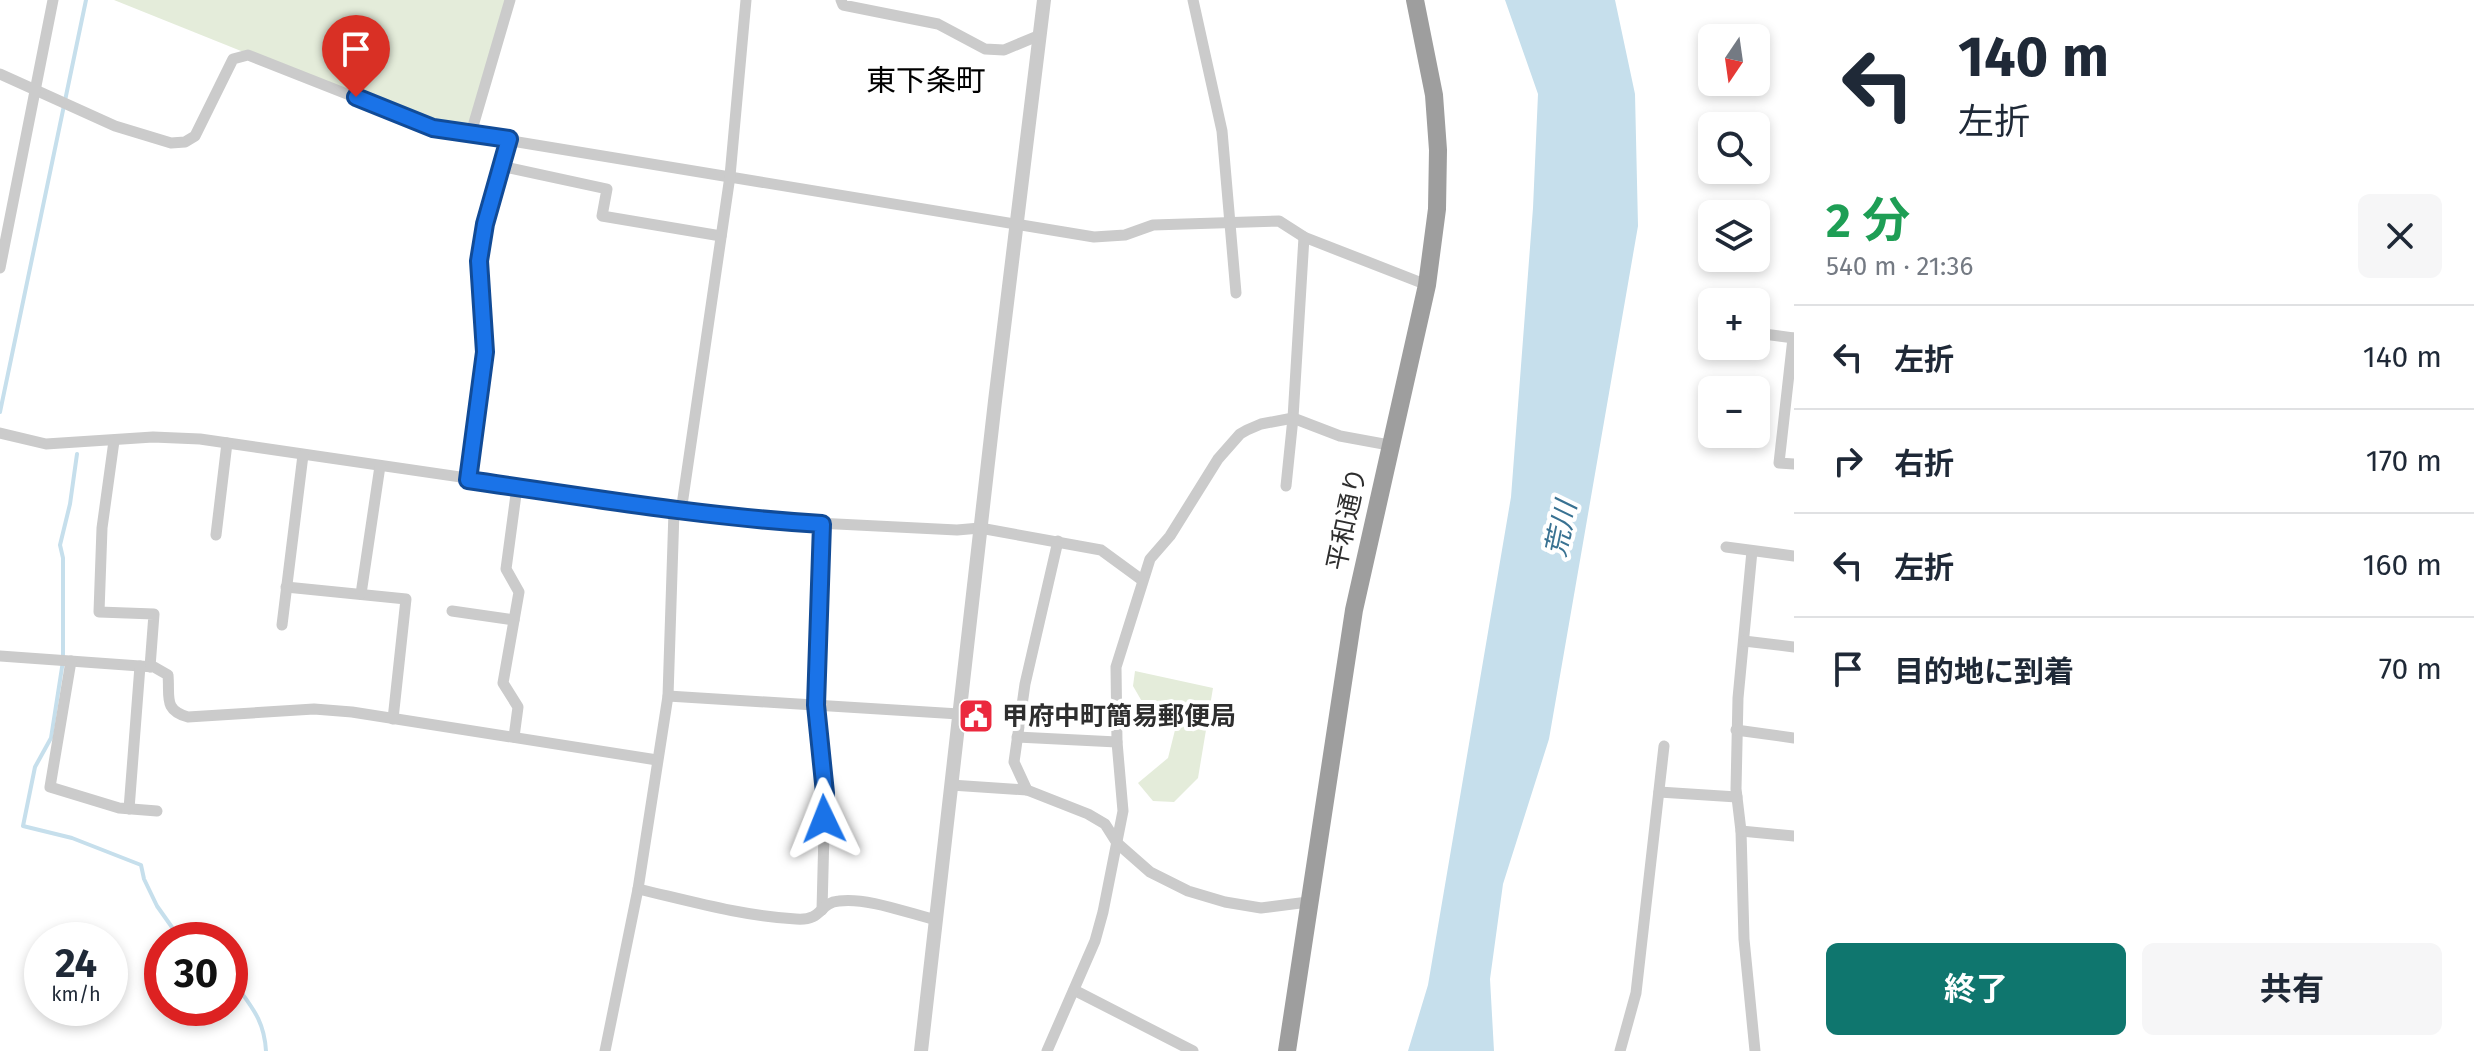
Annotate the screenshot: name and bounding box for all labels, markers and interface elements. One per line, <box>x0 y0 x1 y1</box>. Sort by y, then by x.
pin <box>322 15 390 97</box>
north arrow <box>1698 24 1770 96</box>
map controls <box>1698 24 1770 448</box>
text: 140 m <box>1958 24 2109 91</box>
icon: arrive <box>334 27 378 71</box>
icon: left <box>1826 32 1930 136</box>
district label: 東下条町 <box>866 63 986 99</box>
text: 左折 <box>1958 100 2030 144</box>
button: search <box>1698 112 1770 184</box>
text: 2 分 <box>1826 192 1910 250</box>
button: close <box>2358 194 2442 278</box>
button: layers <box>1698 200 1770 272</box>
text: 540 m · 21:36 <box>1826 251 1973 282</box>
button: + <box>1698 288 1770 360</box>
icon: left <box>1826 335 1870 379</box>
text: 140 m <box>2363 339 2442 375</box>
text: 左折 <box>1894 342 1954 378</box>
button: − <box>1698 376 1770 448</box>
icon: right <box>1826 439 1870 483</box>
text: 170 m <box>2366 443 2442 479</box>
text: 右折 <box>1894 446 1954 482</box>
street label: 平和通り <box>1321 465 1373 573</box>
water label: 荒川 <box>1539 495 1584 560</box>
icon: left <box>1826 543 1870 587</box>
text: 160 m <box>2363 547 2442 583</box>
text: 左折 <box>1894 550 1954 586</box>
icon: arrive <box>1826 647 1870 691</box>
text: 70 m <box>2379 651 2442 687</box>
text: 目的地に到着 <box>1894 654 2074 690</box>
public building icon: 甲府中町簡易郵便局 <box>957 697 995 735</box>
place label: 甲府中町簡易郵便局 <box>1002 701 1236 732</box>
position arrow <box>782 777 866 861</box>
speed limit sign: 30 <box>144 922 248 1026</box>
text: 24 <box>55 940 97 988</box>
button: 終了 <box>1826 943 2126 1035</box>
button: 共有 <box>2142 943 2442 1035</box>
text: km/h <box>51 982 101 1006</box>

